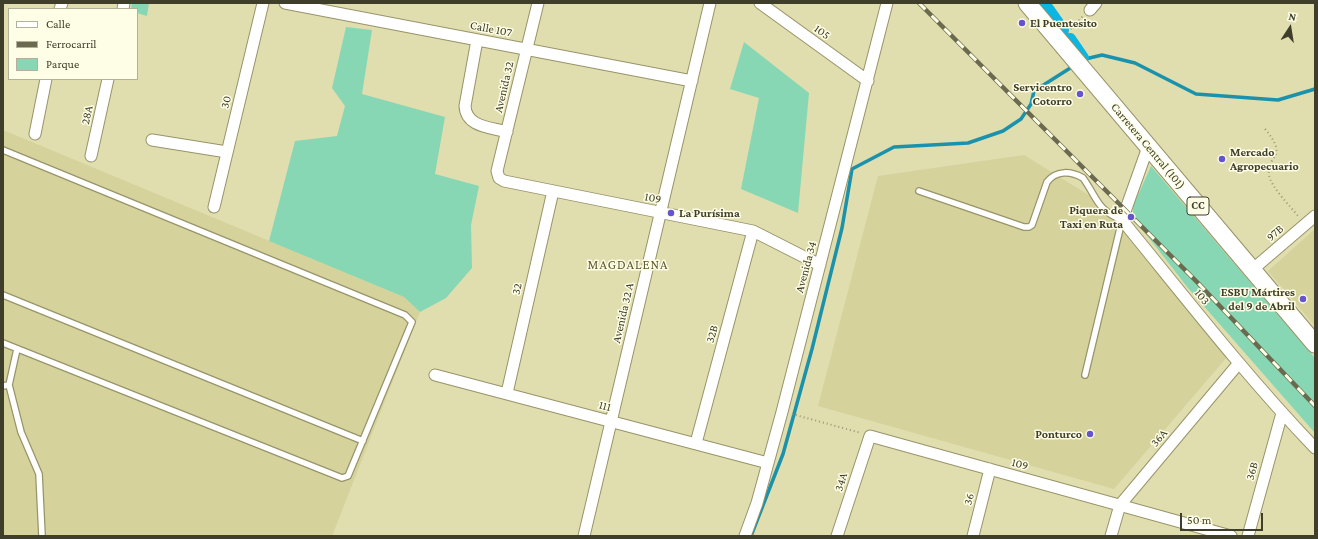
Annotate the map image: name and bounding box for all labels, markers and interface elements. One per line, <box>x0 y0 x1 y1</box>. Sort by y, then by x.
legend <box>8 8 138 80</box>
north arrow <box>1270 8 1310 48</box>
text: N <box>1288 10 1297 23</box>
place label: El Puentesito <box>1030 16 1097 30</box>
text: Calle <box>46 17 70 31</box>
street label: Calle 107 <box>469 18 513 40</box>
marker: El Puentesito <box>1017 18 1027 28</box>
street label: 105 <box>811 21 833 43</box>
text: Ferrocarril <box>46 37 97 51</box>
text: Parque <box>46 57 79 71</box>
street label: Avenida 32 <box>491 60 517 114</box>
place label: Servicentro Cotorro <box>1013 80 1072 108</box>
marker: Servicentro Cotorro <box>1075 89 1085 99</box>
street label: 30 <box>218 94 234 110</box>
street label: Carretera Central (101) <box>1108 100 1188 192</box>
street label: 28A <box>78 104 96 126</box>
place label: Mercado Agropecuario <box>1230 145 1299 173</box>
marker: Mercado Agropecuario <box>1217 154 1227 164</box>
street label: 109 <box>643 189 663 207</box>
road number: CC <box>1187 197 1209 215</box>
place label: Piquera de Taxi en Ruta <box>1060 203 1123 231</box>
place label: La Purísima <box>679 206 740 220</box>
marker: La Purísima <box>666 208 676 218</box>
marker: Piquera de Taxi en Ruta <box>1126 212 1136 222</box>
street label: 97B <box>1264 222 1286 244</box>
street label: Avenida 34 <box>792 240 820 294</box>
district label: MAGDALENA <box>588 257 668 273</box>
street label: Avenida 32 A <box>609 281 637 345</box>
street label: 32 <box>509 282 525 296</box>
place label: ESBU Mártires del 9 de Abril <box>1221 285 1295 313</box>
street label: 103 <box>1191 286 1213 308</box>
marker: ESBU Mártires del 9 de Abril <box>1298 294 1308 304</box>
street label: 32B <box>703 323 721 345</box>
street label: 111 <box>597 397 613 415</box>
street label: 36A <box>1148 426 1170 450</box>
place label: Ponturco <box>1035 427 1082 441</box>
marker: Ponturco <box>1085 429 1095 439</box>
street label: 109 <box>1010 455 1030 473</box>
street label: 36B <box>1243 460 1261 482</box>
street label: 34A <box>831 471 851 493</box>
street label: 36 <box>961 491 977 507</box>
scale bar <box>1182 505 1265 531</box>
text: 50 m <box>1187 513 1211 527</box>

